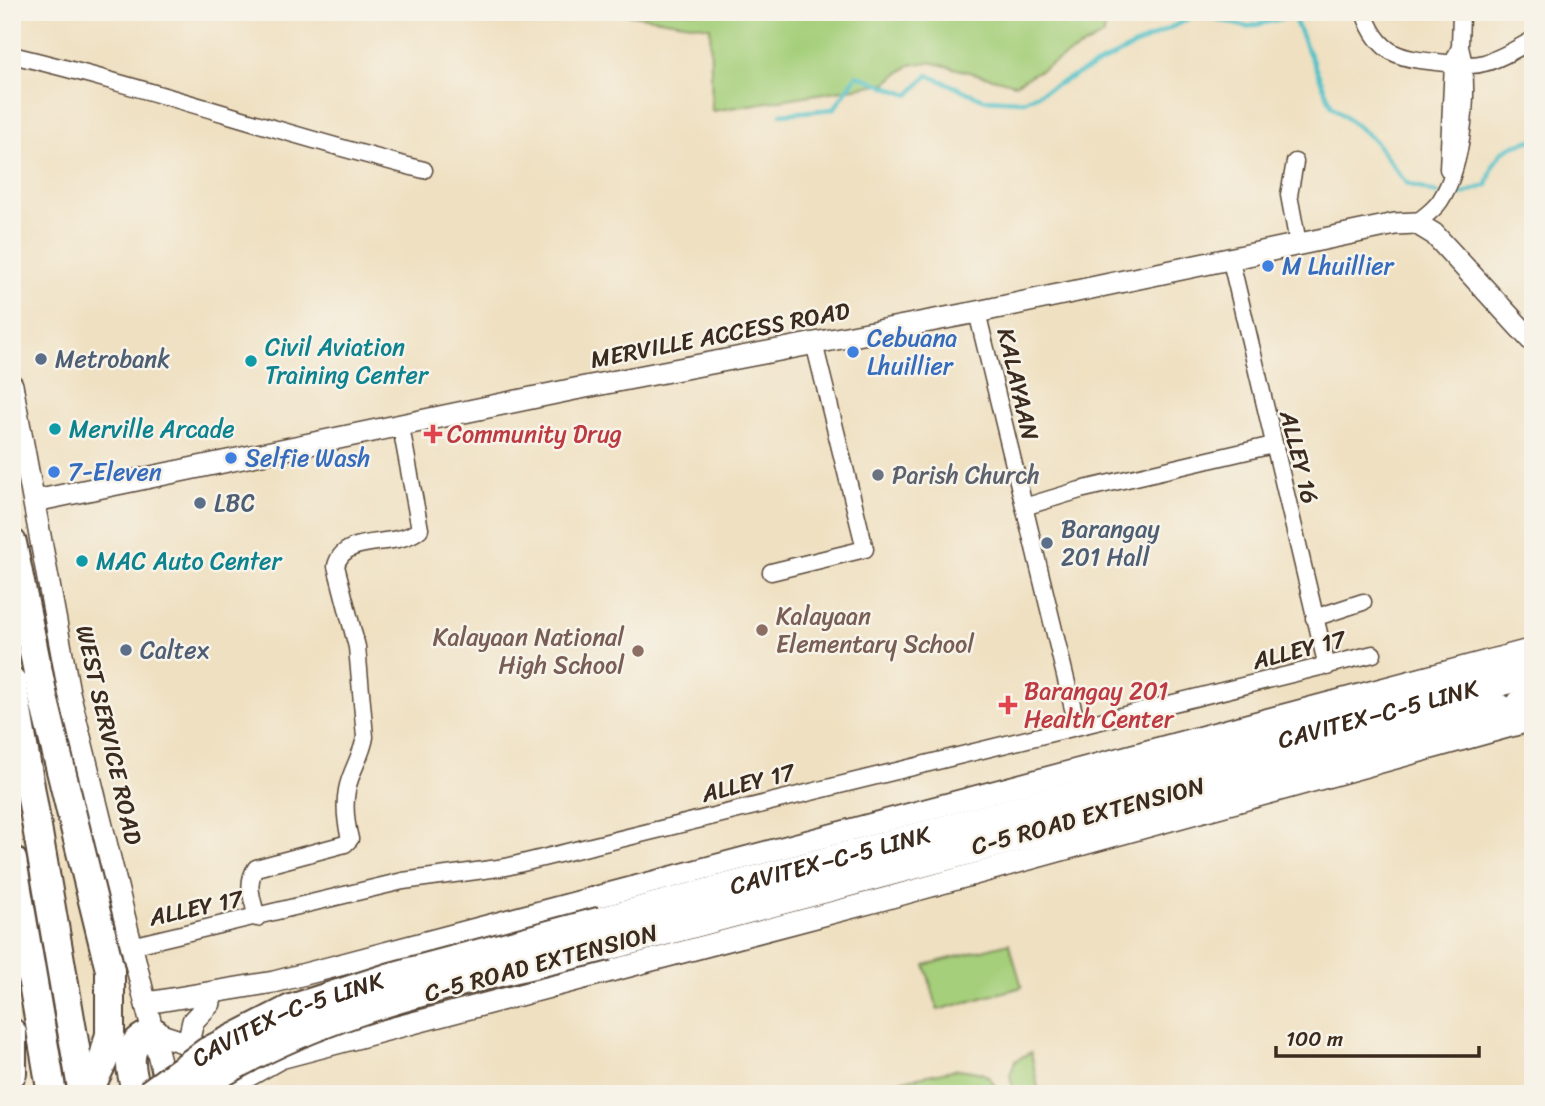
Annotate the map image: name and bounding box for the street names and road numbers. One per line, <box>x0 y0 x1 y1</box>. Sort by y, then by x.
street label: MERVILLE ACCESS ROAD <box>587 289 854 381</box>
street label: KALAYAAN <box>985 324 1051 445</box>
street label: ALLEY 16 <box>1267 405 1331 508</box>
street label: ALLEY 17 <box>1247 618 1351 682</box>
street label: WEST SERVICE ROAD <box>63 621 155 849</box>
street label: CAVITEX–C-5 LINK <box>1273 667 1484 761</box>
street label: ALLEY 17 <box>696 751 800 815</box>
street label: C-5 ROAD EXTENSION <box>967 765 1210 867</box>
street label: CAVITEX–C-5 LINK <box>725 813 936 907</box>
street label: ALLEY 17 <box>144 877 248 939</box>
street label: C-5 ROAD EXTENSION <box>420 912 663 1014</box>
street label: CAVITEX–C-5 LINK <box>182 959 390 1078</box>

